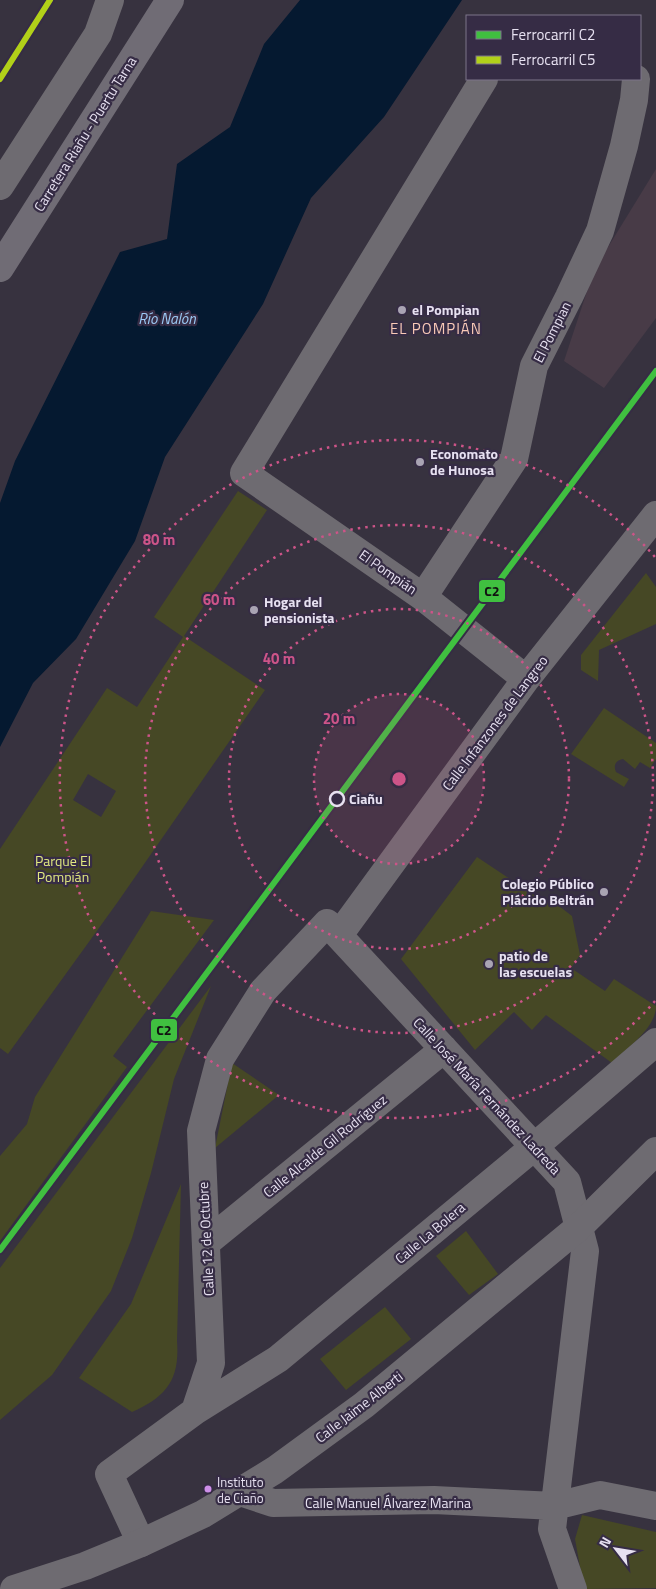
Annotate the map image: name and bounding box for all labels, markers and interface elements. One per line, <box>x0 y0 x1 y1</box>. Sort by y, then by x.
legend <box>466 15 641 80</box>
text: Ferrocarril C2 <box>511 23 595 46</box>
text: Ferrocarril C5 <box>511 48 595 71</box>
street label: Carretera Riañu - Puertu Tarna <box>28 52 141 215</box>
street label: El Pompian <box>527 297 576 366</box>
place label: el Pompian <box>412 299 480 320</box>
marker: el Pompian <box>396 304 408 316</box>
water label: Río Nalón <box>138 307 196 330</box>
district label: EL POMPIÁN <box>390 317 482 340</box>
place label: Economato de Hunosa <box>430 443 498 480</box>
marker: Economato de Hunosa <box>414 456 426 468</box>
text: 80 m <box>143 528 175 551</box>
street label: El Pompián <box>355 544 421 599</box>
line badge: C2 <box>478 579 506 603</box>
text: C2 <box>484 580 500 601</box>
text: 60 m <box>203 588 235 611</box>
place label: Hogar del pensionista <box>264 591 334 628</box>
marker: Hogar del pensionista <box>248 604 260 616</box>
text: 40 m <box>263 647 295 670</box>
street label: Calle Infanzones de Langreo <box>437 651 552 795</box>
text: 20 m <box>323 707 355 730</box>
centre of rings <box>390 770 408 788</box>
place label: Ciañu <box>349 788 383 809</box>
marker: Ciañu <box>329 791 345 807</box>
park label: Parque El Pompián <box>35 850 91 887</box>
place label: Colegio Público Plácido Beltrán <box>502 873 594 910</box>
marker: Colegio Público Plácido Beltrán <box>598 886 610 898</box>
place label: patio de las escuelas <box>499 945 572 982</box>
marker: patio de las escuelas <box>483 958 495 970</box>
street label: Calle José María Fernández Ladreda <box>409 1012 566 1179</box>
line badge: C2 <box>150 1018 178 1042</box>
text: C2 <box>156 1019 172 1040</box>
street label: Calle Alcalde Gil Rodríguez <box>258 1089 391 1202</box>
street label: Calle 12 de Octubre <box>192 1181 219 1297</box>
street label: Calle La Bolera <box>390 1197 469 1268</box>
street label: Calle Jaime Alberti <box>310 1366 407 1448</box>
place label: Instituto de Ciaño <box>217 1472 264 1508</box>
marker: Instituto de Ciaño <box>203 1484 213 1494</box>
street label: Calle Manuel Álvarez Marina <box>305 1492 471 1513</box>
north arrow <box>591 1524 641 1574</box>
text: N <box>593 1532 616 1552</box>

